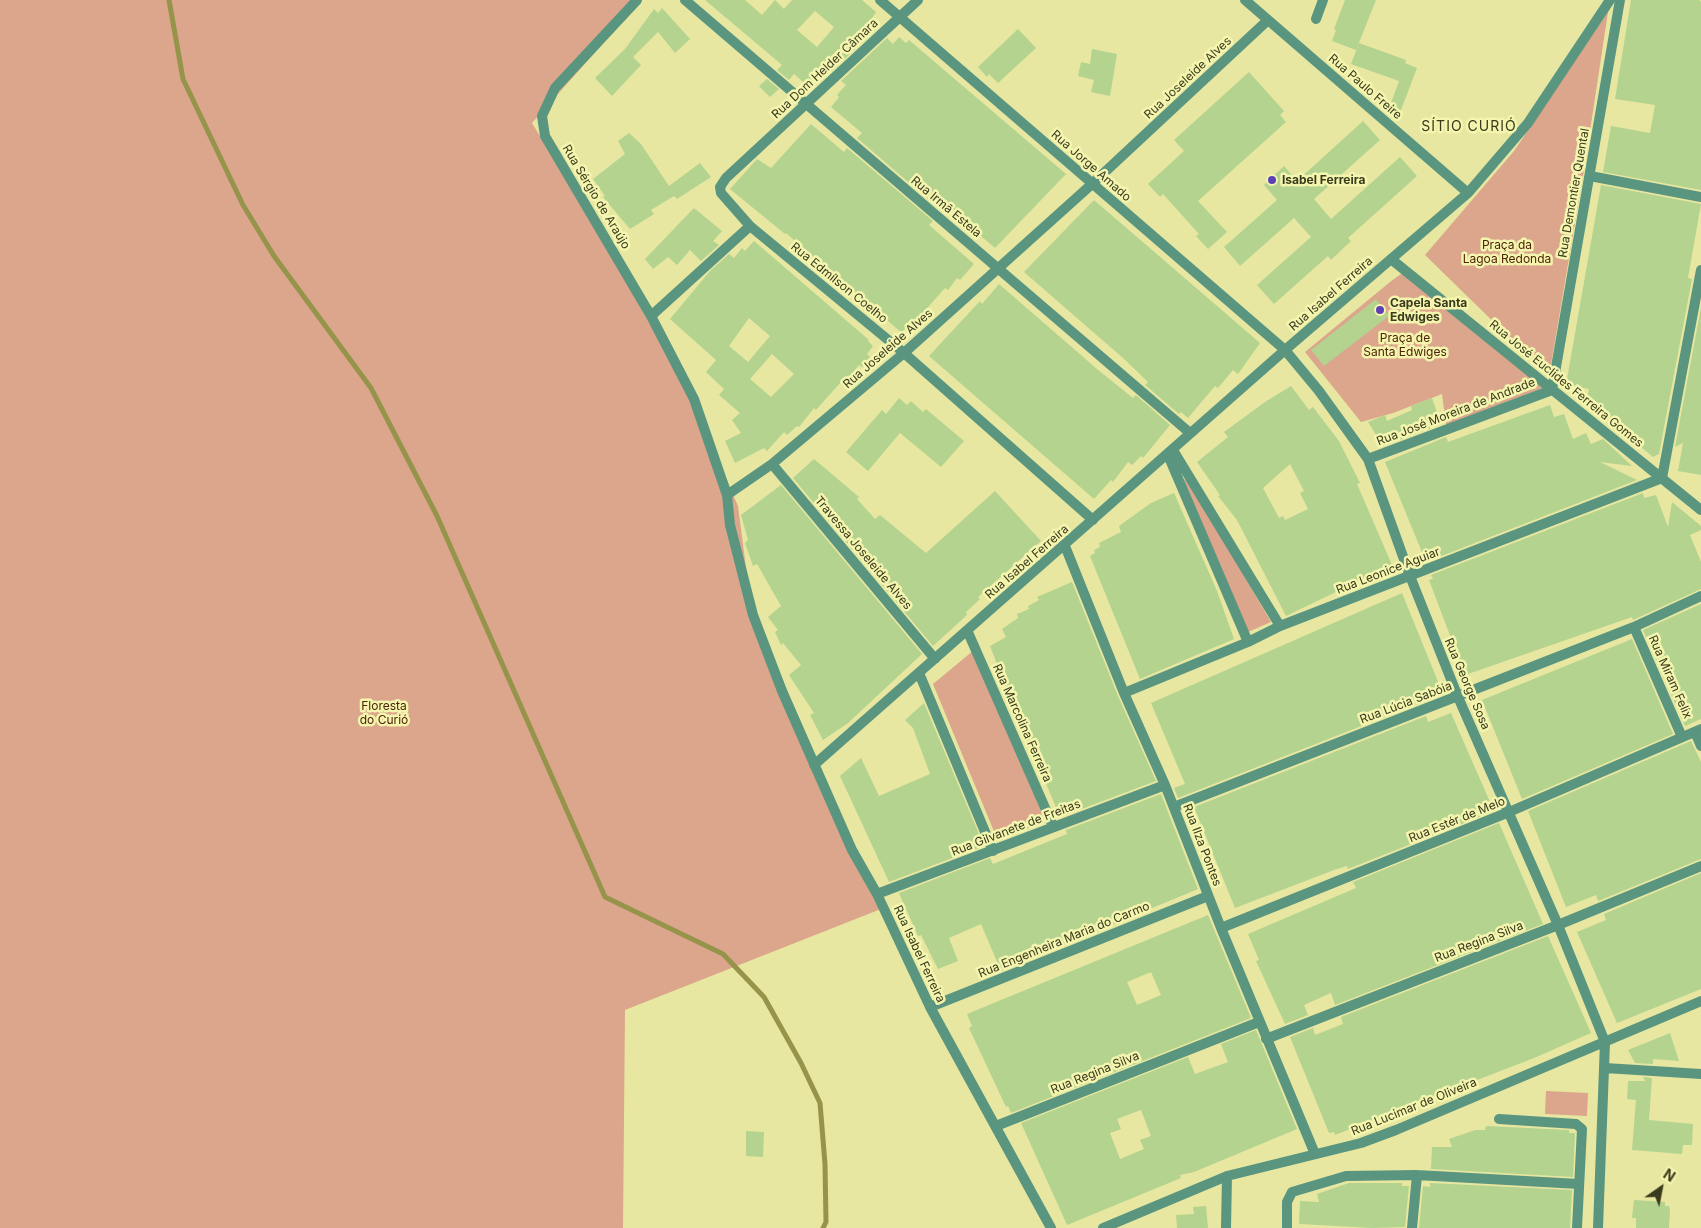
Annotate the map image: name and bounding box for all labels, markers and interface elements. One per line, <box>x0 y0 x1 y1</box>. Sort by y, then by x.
street label: Rua Dom Helder Câmara <box>769 16 881 122</box>
street label: Rua Joseleide Alves <box>1141 34 1235 122</box>
street label: Rua Paulo Freire <box>1325 51 1405 123</box>
district label: SÍTIO CURIÓ <box>1420 119 1518 135</box>
street label: Rua Jorge Amado <box>1048 127 1134 205</box>
street label: Rua Demontier Quental <box>1556 127 1592 259</box>
street label: Rua Sérgio de Araújo <box>559 142 633 252</box>
street label: Rua Irmã Estela <box>908 173 984 241</box>
place label: Isabel Ferreira <box>1282 173 1365 187</box>
marker: Isabel Ferreira <box>1266 174 1278 186</box>
park label: Praça da Lagoa Redonda <box>1463 238 1551 266</box>
street label: Rua Edmílson Coelho <box>788 240 890 326</box>
street label: Rua Isabel Ferreira <box>1286 254 1376 334</box>
place label: Capela Santa Edwiges <box>1390 296 1467 324</box>
marker: Capela Santa Edwiges <box>1374 304 1386 316</box>
street label: Rua Joseleide Alves <box>840 306 936 392</box>
street label: Rua José Euclides Ferreira Gomes <box>1486 317 1646 451</box>
park label: Praça de Santa Edwiges <box>1363 331 1447 359</box>
street label: Rua José Moreira de Andrade <box>1375 375 1537 449</box>
street label: Travessa Joseleide Alves <box>811 493 915 613</box>
street label: Rua Isabel Ferreira <box>982 522 1072 602</box>
street label: Rua Leonice Aguiar <box>1334 545 1442 597</box>
street label: Rua Miram Felix <box>1645 633 1695 721</box>
street label: Rua George Sosa <box>1441 636 1493 732</box>
street label: Rua Marcolina Ferreira <box>989 662 1055 784</box>
street label: Rua Lúcia Sabóia <box>1358 679 1454 727</box>
park label: Floresta do Curió <box>360 699 408 727</box>
street label: Rua Estér de Melo <box>1407 794 1507 846</box>
street label: Rua Gilvanete de Freitas <box>949 797 1083 859</box>
street label: Rua Ilza Pontes <box>1180 802 1224 888</box>
street label: Rua Engenheira Maria do Carmo <box>976 899 1152 981</box>
street label: Rua Isabel Ferreira <box>890 903 948 1005</box>
street label: Rua Regina Silva <box>1433 918 1525 966</box>
street label: Rua Regina Silva <box>1049 1049 1141 1097</box>
street label: Rua Lucimar de Oliveira <box>1349 1075 1479 1139</box>
north arrow <box>1636 1163 1686 1213</box>
text: N <box>1660 1165 1679 1185</box>

